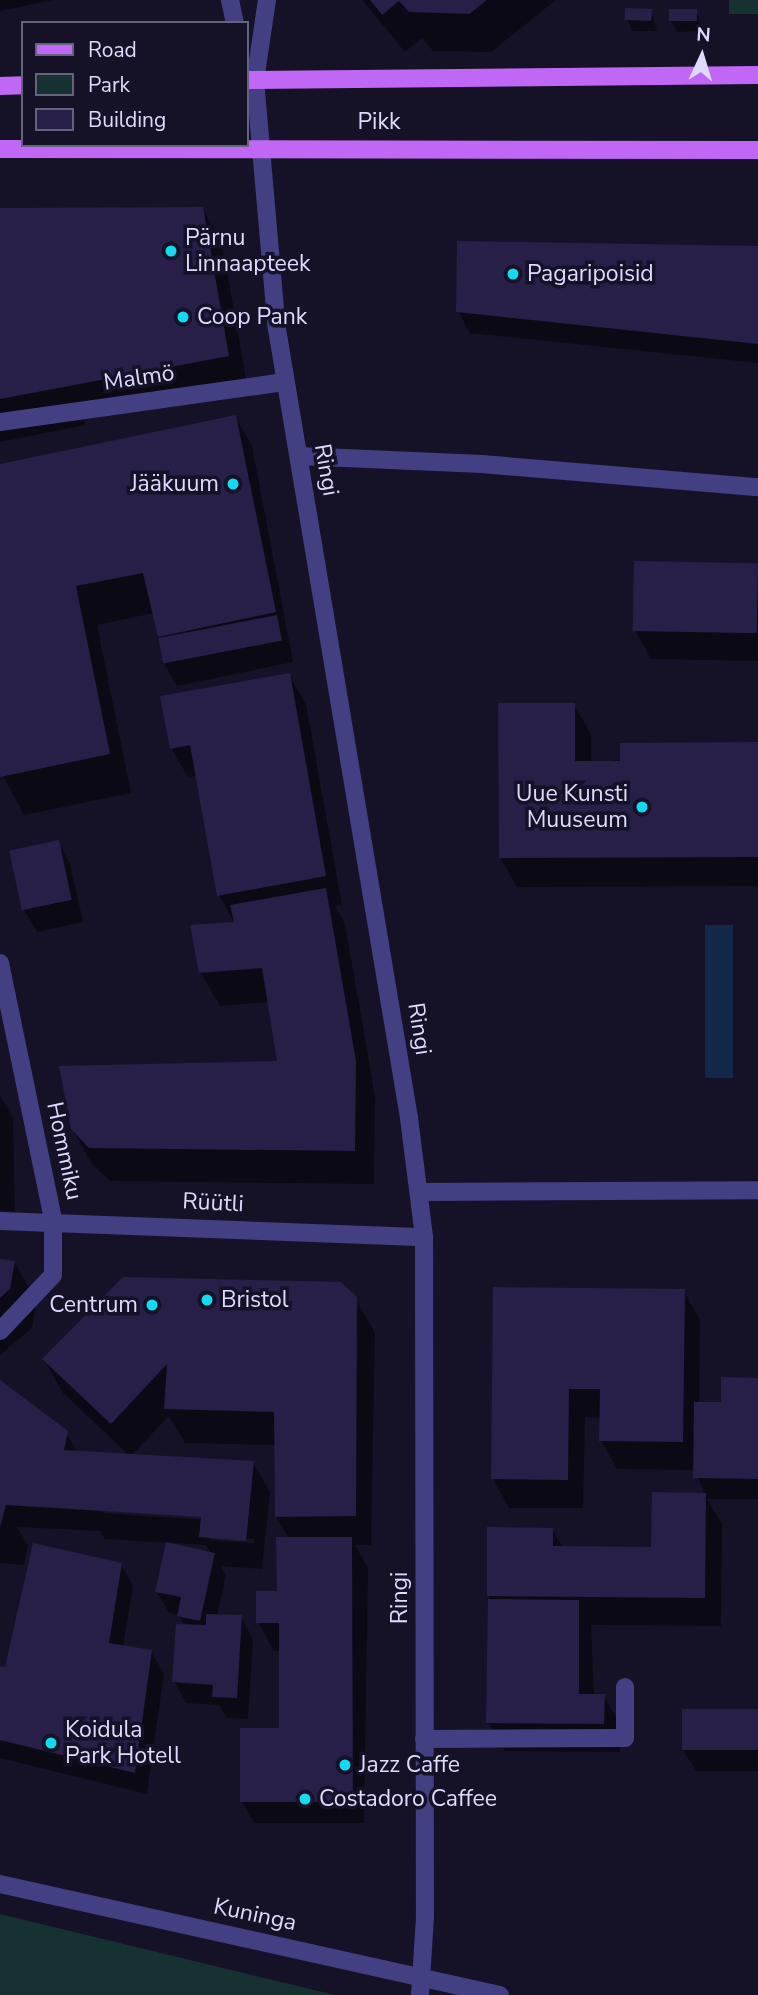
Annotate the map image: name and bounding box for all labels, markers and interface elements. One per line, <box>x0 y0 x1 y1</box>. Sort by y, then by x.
legend <box>21 21 248 147</box>
north arrow <box>667 21 737 91</box>
text: N <box>695 22 711 49</box>
text: Road <box>88 36 137 64</box>
text: Park <box>88 71 130 99</box>
text: Building <box>88 106 166 134</box>
street label: Pikk <box>358 108 400 136</box>
place label: Pärnu Linnaapteek <box>185 224 311 278</box>
marker: Pärnu Linnaapteek <box>163 243 179 259</box>
place label: Pagaripoisid <box>527 260 654 288</box>
marker: Pagaripoisid <box>505 266 521 282</box>
place label: Coop Pank <box>197 303 307 331</box>
marker: Coop Pank <box>175 309 191 325</box>
street label: Malmö <box>102 359 176 397</box>
street label: Ringi <box>308 442 344 498</box>
place label: Jääkuum <box>130 470 219 498</box>
marker: Jääkuum <box>225 476 241 492</box>
place label: Uue Kunsti Muuseum <box>516 780 628 834</box>
marker: Uue Kunsti Muuseum <box>634 799 650 815</box>
street label: Ringi <box>401 1001 437 1057</box>
street label: Hommiku <box>40 1100 88 1202</box>
street label: Rüütli <box>182 1188 244 1218</box>
place label: Bristol <box>221 1286 289 1314</box>
place label: Centrum <box>49 1291 138 1319</box>
marker: Bristol <box>199 1292 215 1308</box>
marker: Centrum <box>144 1297 160 1313</box>
street label: Ringi <box>386 1572 414 1624</box>
place label: Koidula Park Hotell <box>65 1716 181 1770</box>
marker: Koidula Park Hotell <box>43 1735 59 1751</box>
place label: Jazz Caffe <box>359 1751 460 1779</box>
marker: Jazz Caffe <box>337 1757 353 1773</box>
place label: Costadoro Caffee <box>319 1785 497 1813</box>
marker: Costadoro Caffee <box>297 1791 313 1807</box>
street label: Kuninga <box>211 1893 299 1937</box>

